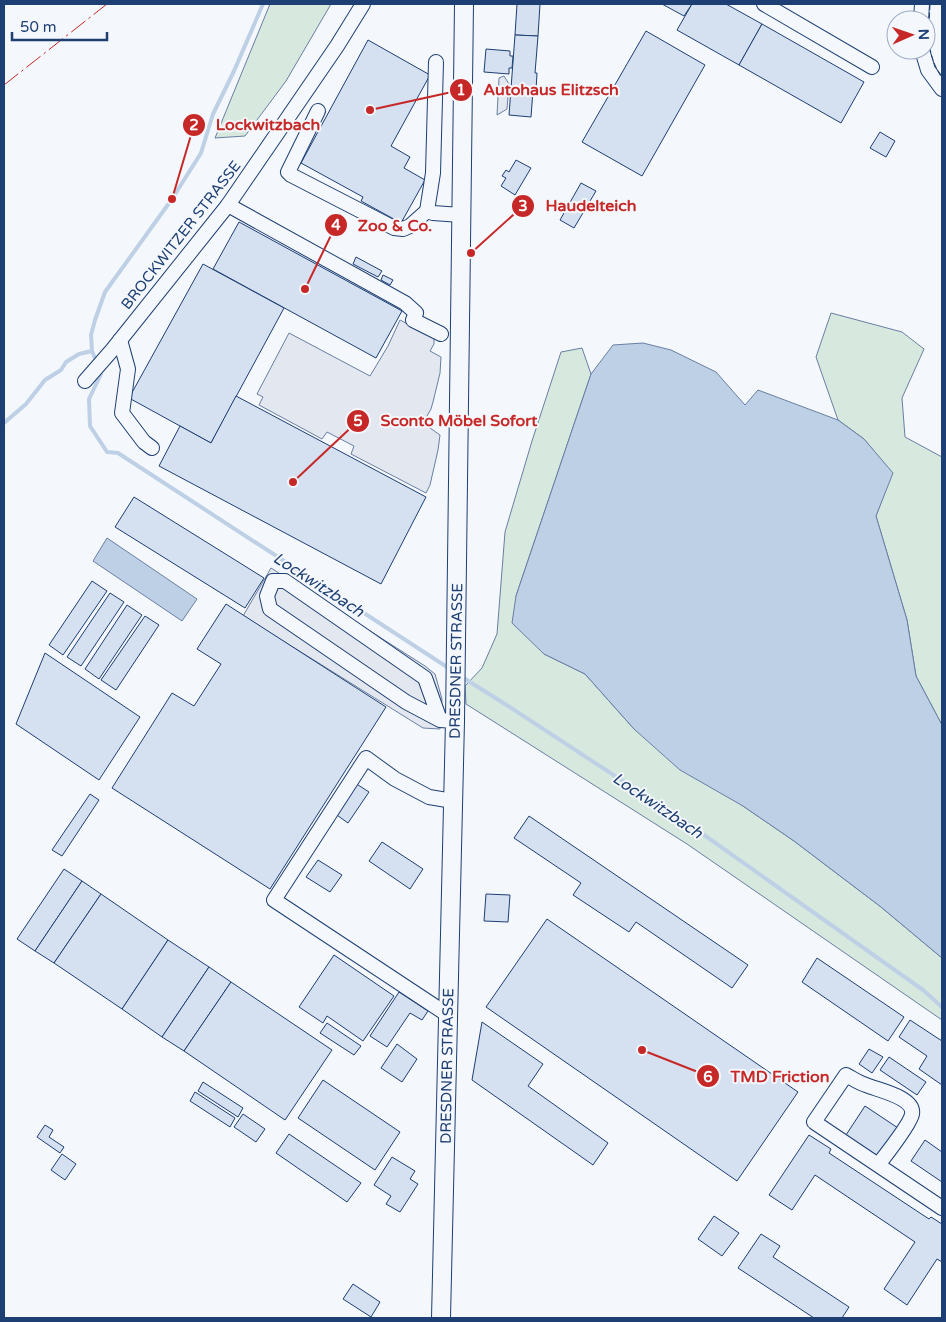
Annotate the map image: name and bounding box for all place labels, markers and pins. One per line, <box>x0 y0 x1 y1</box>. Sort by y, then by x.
callout: Autohaus Elitzsch <box>448 74 629 105</box>
callout: Lockwitzbach <box>181 109 331 140</box>
callout: Haudelteich <box>510 190 647 221</box>
callout: Zoo & Co. <box>323 209 443 240</box>
callout: Sconto Möbel Sofort <box>346 405 548 436</box>
callout: TMD Friction <box>695 1061 839 1092</box>

